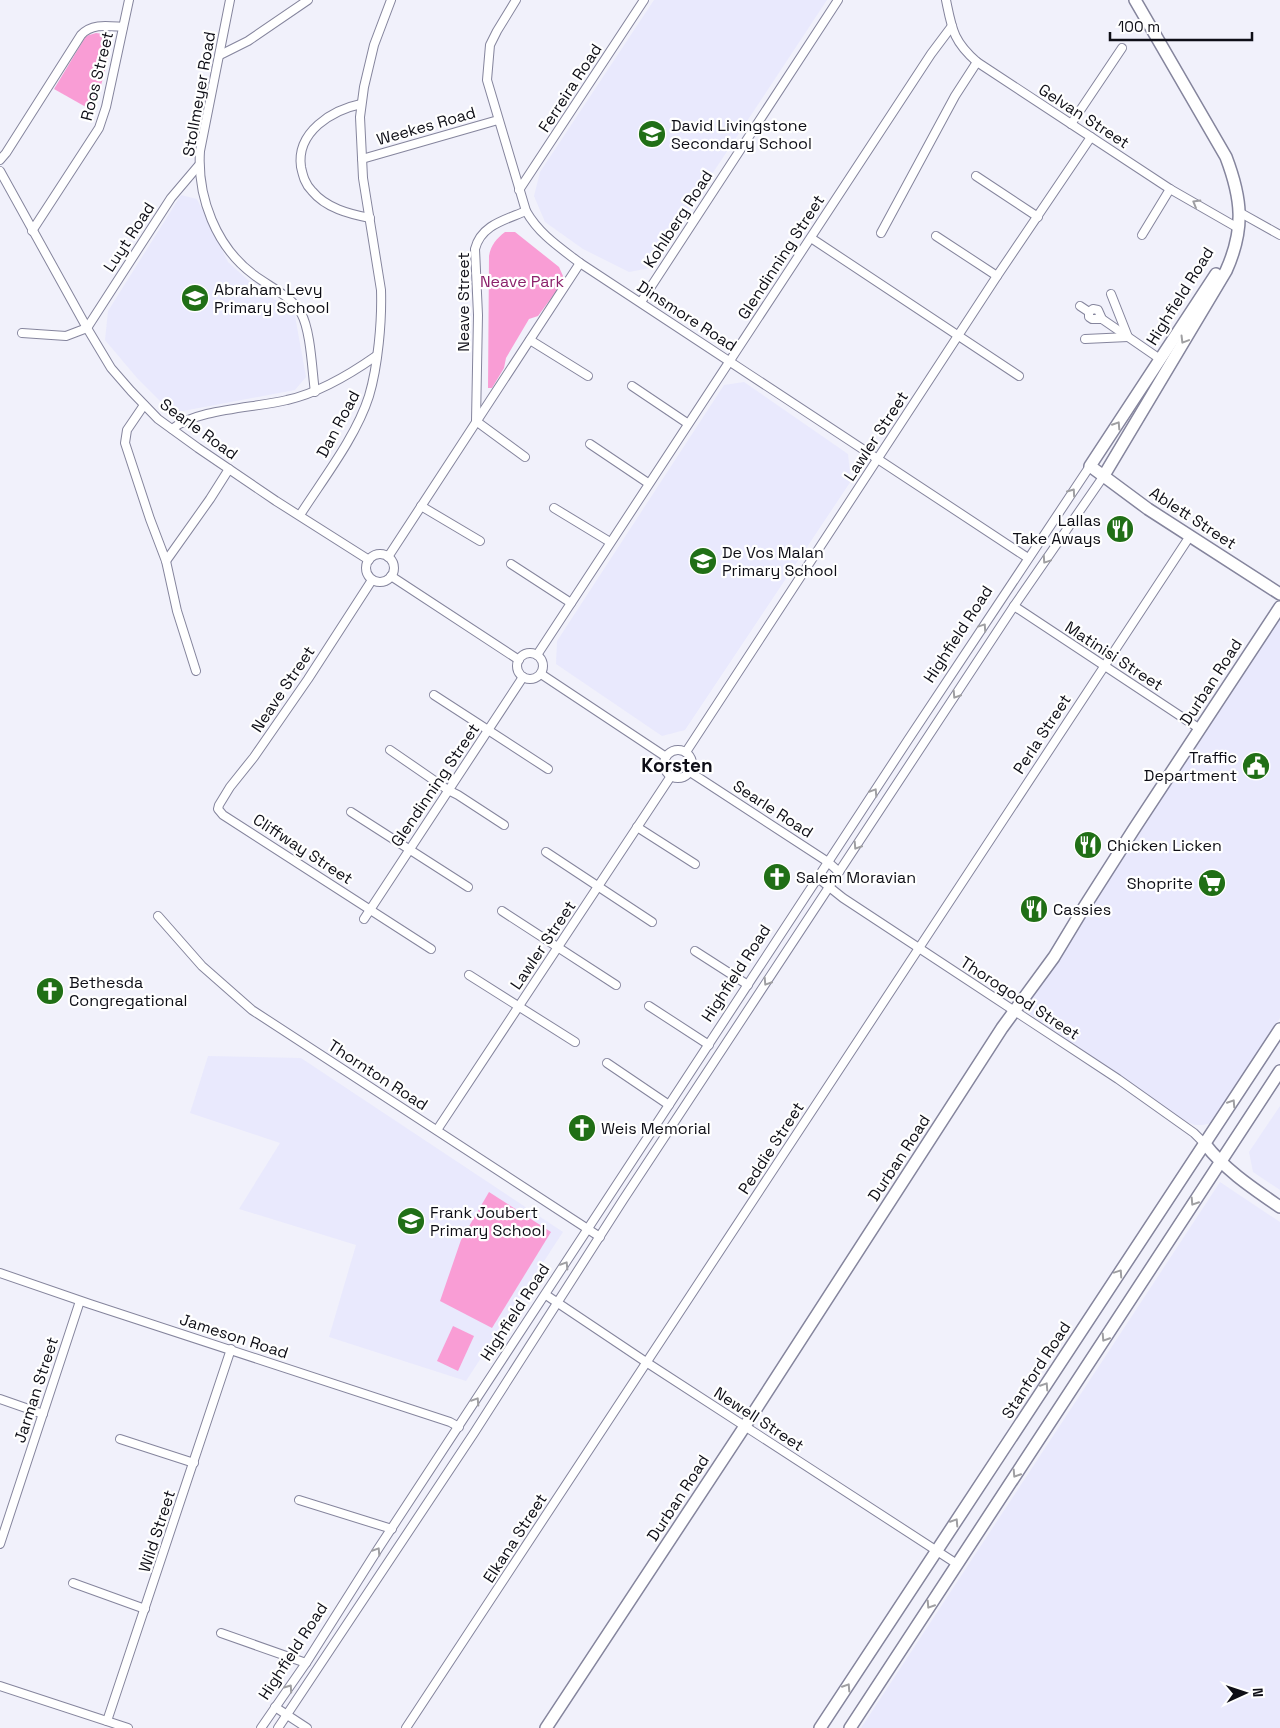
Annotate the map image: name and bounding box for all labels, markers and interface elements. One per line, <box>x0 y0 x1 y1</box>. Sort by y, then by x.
scale bar <box>1110 10 1252 42</box>
text: 100 m <box>1118 17 1160 36</box>
street label: Roos Street <box>76 29 118 123</box>
street label: Stollmeyer Road <box>178 30 220 158</box>
street label: Ferreira Road <box>534 40 606 136</box>
street label: Gelvan Street <box>1035 79 1133 153</box>
street label: Weekes Road <box>374 102 478 150</box>
place label: David Livingstone Secondary School <box>671 115 812 154</box>
school or university icon: David Livingstone Secondary School <box>637 119 667 149</box>
street label: Kohlberg Road <box>639 166 717 272</box>
street label: Glendinning Street <box>733 191 829 323</box>
street label: Luyt Road <box>99 198 159 276</box>
one-way arrow <box>1192 200 1201 210</box>
street label: Highfield Road <box>1141 243 1219 349</box>
street label: Neave Street <box>453 252 474 352</box>
park label: Neave Park <box>480 271 564 292</box>
street label: Dinsmore Road <box>633 276 741 356</box>
place label: Abraham Levy Primary School <box>214 279 329 318</box>
school or university icon: Abraham Levy Primary School <box>180 283 210 313</box>
one-way arrow <box>1181 334 1191 343</box>
street label: Dan Road <box>312 387 364 461</box>
street label: Lawler Street <box>839 387 913 485</box>
street label: Searle Road <box>156 394 242 464</box>
one-way arrow <box>1111 422 1120 431</box>
street label: Ablett Street <box>1146 482 1240 554</box>
one-way arrow <box>1066 488 1075 498</box>
place label: Lallas Take Aways <box>1012 510 1101 549</box>
restaurant icon: Lallas Take Aways <box>1105 514 1135 544</box>
place label: De Vos Malan Primary School <box>722 542 837 581</box>
school or university icon: De Vos Malan Primary School <box>688 546 718 576</box>
one-way arrow <box>1043 554 1052 564</box>
street label: Highfield Road <box>919 581 997 687</box>
street label: Matinisi Street <box>1061 616 1167 696</box>
one-way arrow <box>976 623 986 632</box>
street label: Durban Road <box>1175 635 1247 729</box>
street label: Neave Street <box>246 642 320 736</box>
one-way arrow <box>952 690 962 699</box>
street label: Perla Street <box>1008 690 1076 778</box>
street label: Glendinning Street <box>386 719 484 851</box>
place label: Traffic Department <box>1144 747 1237 786</box>
public building icon: Traffic Department <box>1241 751 1271 781</box>
district label: Korsten <box>641 753 713 778</box>
street label: Searle Road <box>729 775 817 843</box>
one-way arrow <box>868 788 877 798</box>
street label: Cliffway Street <box>249 809 357 889</box>
restaurant icon: Chicken Licken <box>1073 830 1103 860</box>
place label: Chicken Licken <box>1107 835 1222 856</box>
one-way arrow <box>853 840 863 849</box>
church icon: Salem Moravian <box>762 862 792 892</box>
place label: Salem Moravian <box>796 867 916 888</box>
supermarket icon: Shoprite <box>1197 868 1227 898</box>
place label: Shoprite <box>1127 873 1193 894</box>
restaurant icon: Cassies <box>1019 894 1049 924</box>
street label: Lawler Street <box>505 896 581 994</box>
place label: Cassies <box>1053 899 1111 920</box>
street label: Highfield Road <box>697 920 775 1026</box>
street label: Thorogood Street <box>956 952 1084 1044</box>
place label: Bethesda Congregational <box>69 972 188 1011</box>
church icon: Bethesda Congregational <box>35 976 65 1006</box>
one-way arrow <box>764 976 774 985</box>
street label: Thornton Road <box>324 1035 432 1115</box>
street label: Peddie Street <box>733 1098 809 1198</box>
one-way arrow <box>1226 1100 1235 1109</box>
street label: Durban Road <box>863 1111 935 1205</box>
church icon: Weis Memorial <box>567 1113 597 1143</box>
place label: Weis Memorial <box>601 1118 711 1139</box>
one-way arrow <box>1191 1196 1200 1206</box>
place label: Frank Joubert Primary School <box>430 1202 545 1241</box>
school or university icon: Frank Joubert Primary School <box>396 1206 426 1236</box>
street label: Highfield Road <box>476 1259 554 1365</box>
one-way arrow <box>558 1261 568 1270</box>
one-way arrow <box>1113 1270 1123 1279</box>
street label: Jameson Road <box>177 1309 291 1363</box>
street label: Stanford Road <box>997 1317 1075 1423</box>
one-way arrow <box>1102 1332 1111 1342</box>
street label: Jarman Street <box>9 1334 63 1446</box>
street label: Newell Street <box>710 1382 808 1456</box>
one-way arrow <box>1038 1383 1048 1392</box>
one-way arrow <box>470 1397 479 1407</box>
street label: Durban Road <box>642 1451 714 1545</box>
one-way arrow <box>1013 1468 1022 1478</box>
street label: Wild Street <box>134 1487 180 1575</box>
street label: Elkana Street <box>478 1489 552 1587</box>
one-way arrow <box>949 1518 958 1528</box>
one-way arrow <box>371 1548 380 1557</box>
street label: Highfield Road <box>254 1598 332 1704</box>
one-way arrow <box>927 1600 937 1609</box>
north arrow <box>1220 1668 1270 1718</box>
one-way arrow <box>283 1684 292 1694</box>
one-way arrow <box>841 1684 850 1693</box>
text: N <box>1249 1687 1267 1697</box>

